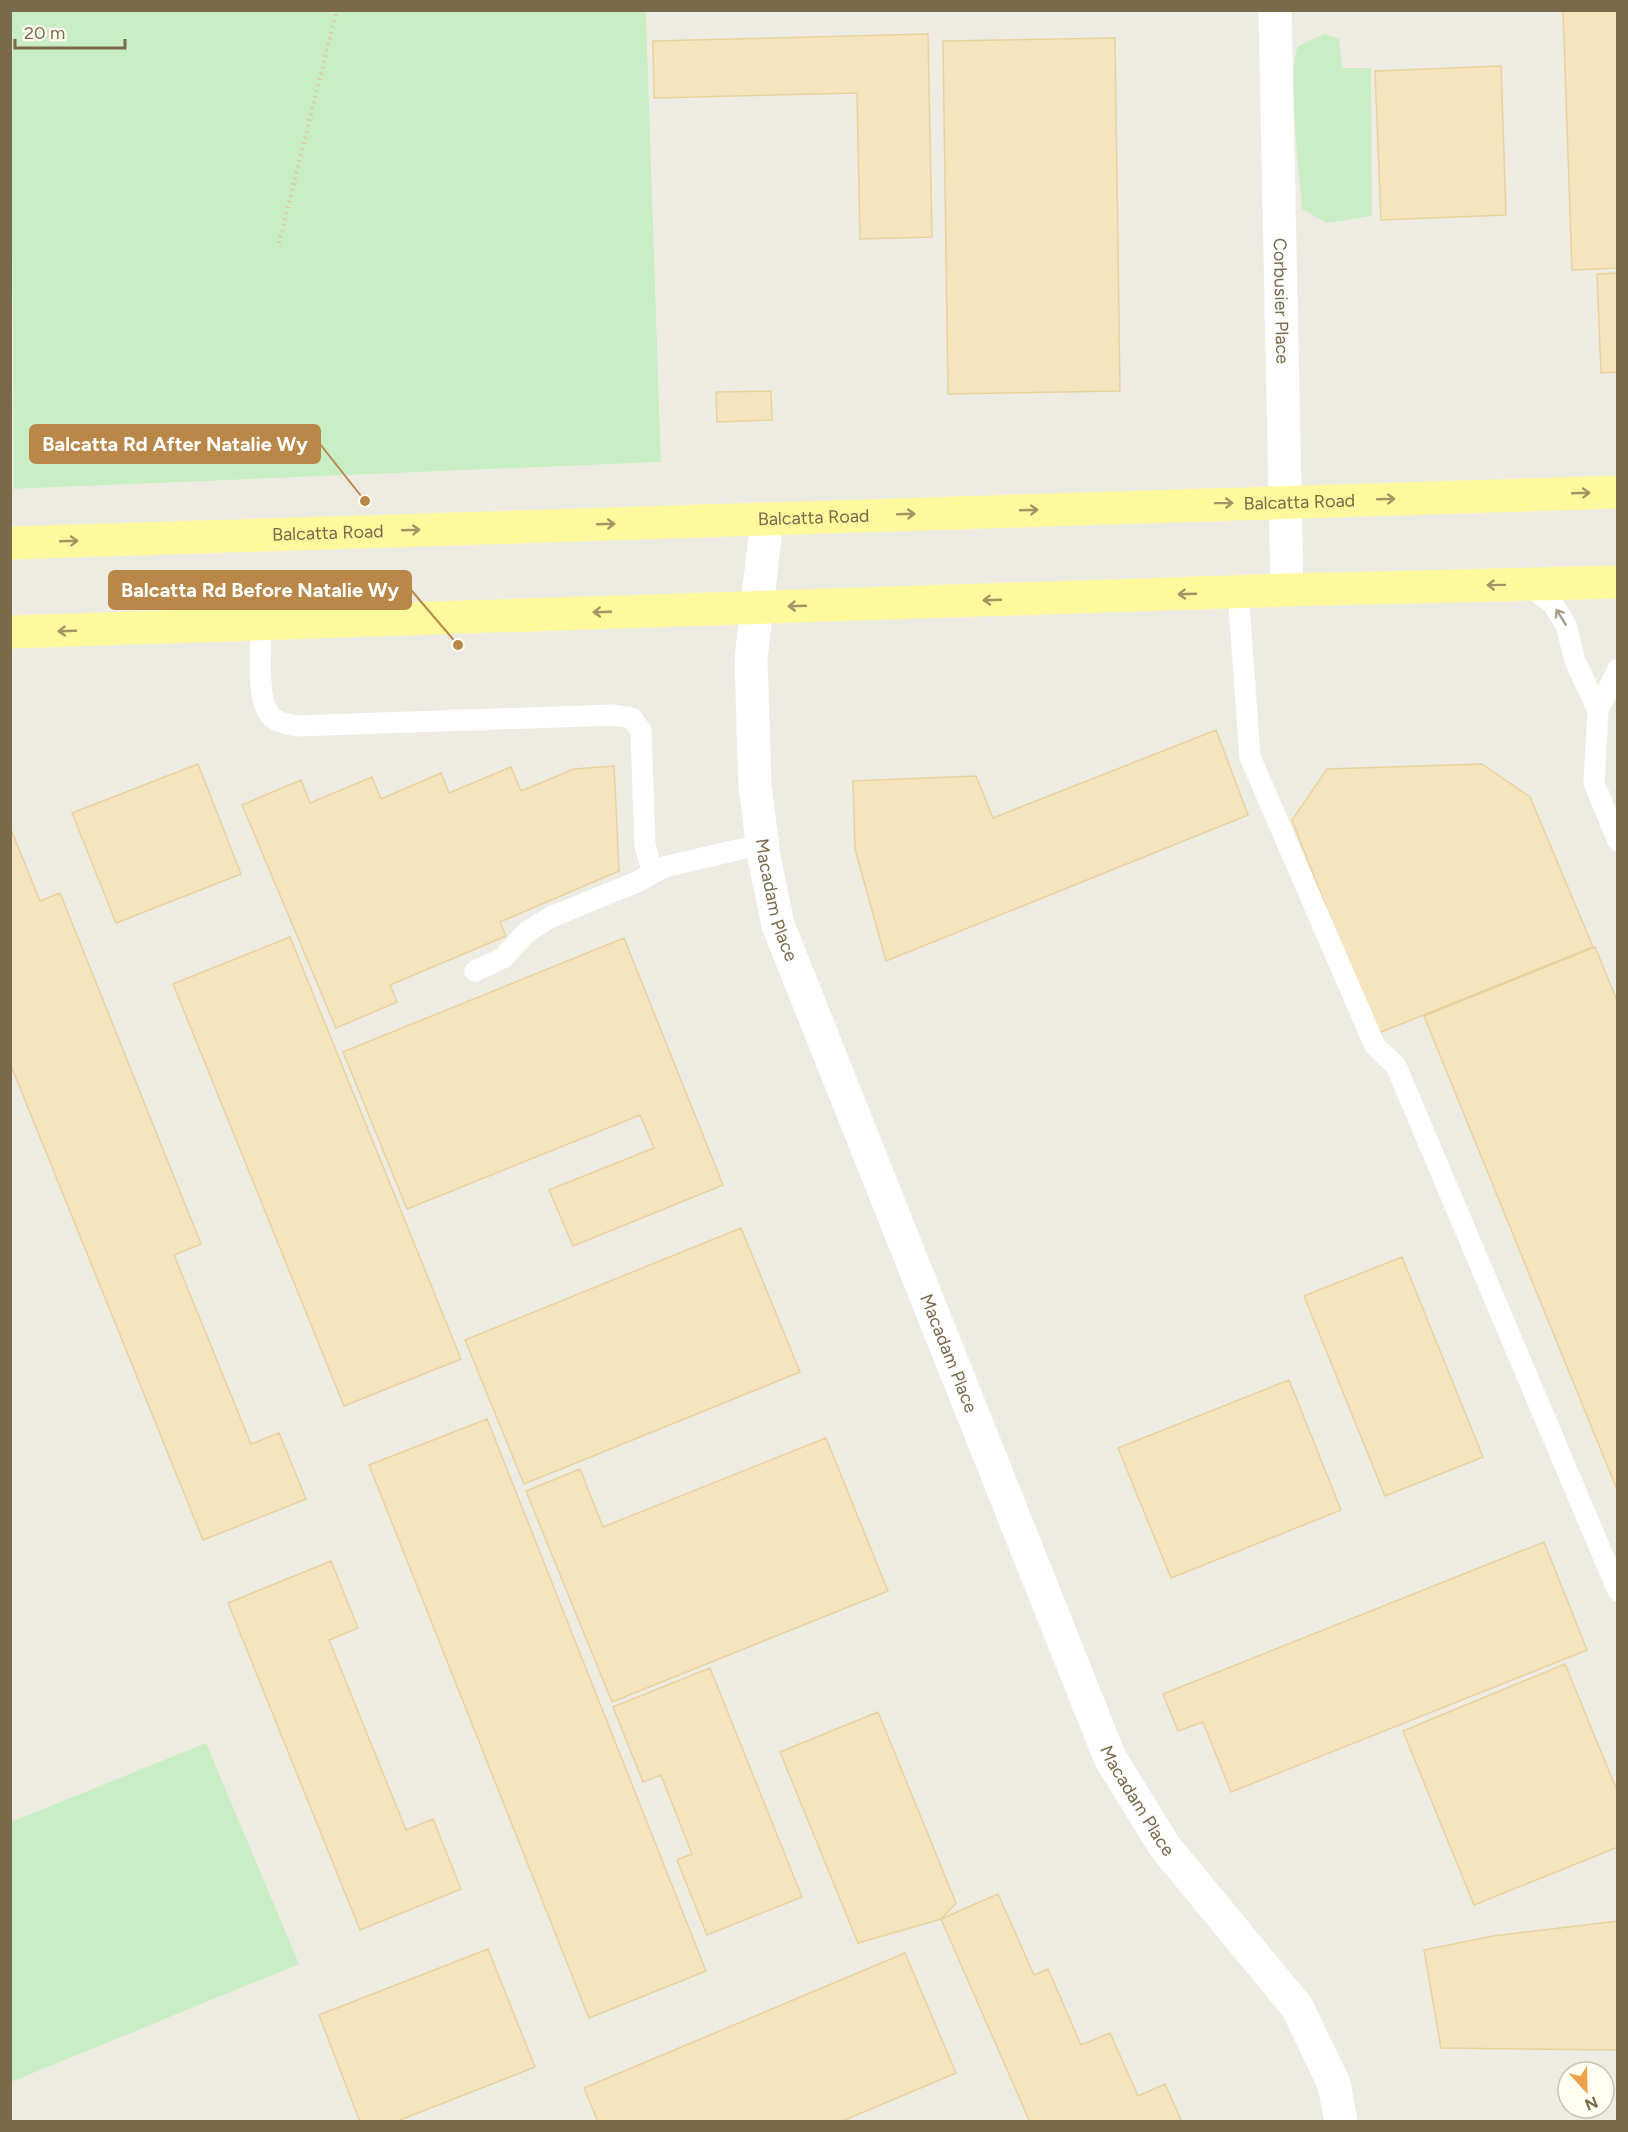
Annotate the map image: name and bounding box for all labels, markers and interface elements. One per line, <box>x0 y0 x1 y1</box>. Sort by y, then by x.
scale bar <box>15 12 124 50</box>
text: 20 m <box>24 22 65 44</box>
street label: Corbusier Place <box>1269 238 1293 364</box>
callout: Balcatta Rd After Natalie Wy <box>30 425 320 463</box>
text: Balcatta Rd After Natalie Wy <box>42 432 308 456</box>
one-way arrow <box>1570 487 1590 499</box>
street label: Balcatta Road <box>1243 489 1356 515</box>
one-way arrow <box>1375 493 1395 504</box>
one-way arrow <box>1213 497 1233 509</box>
one-way arrow <box>1018 504 1038 515</box>
street label: Balcatta Road <box>757 505 870 530</box>
one-way arrow <box>895 508 915 520</box>
one-way arrow <box>595 519 615 530</box>
street label: Balcatta Road <box>272 520 384 546</box>
one-way arrow <box>400 525 420 536</box>
one-way arrow <box>58 536 78 547</box>
callout: Balcatta Rd Before Natalie Wy <box>109 571 411 609</box>
text: Balcatta Rd Before Natalie Wy <box>121 578 400 602</box>
one-way arrow <box>1487 580 1507 591</box>
one-way arrow <box>1177 588 1197 600</box>
one-way arrow <box>982 594 1002 605</box>
one-way arrow <box>788 600 808 611</box>
one-way arrow <box>593 607 613 618</box>
one-way arrow <box>1554 609 1566 626</box>
one-way arrow <box>58 625 78 636</box>
street label: Macadam Place <box>751 837 802 965</box>
street label: Macadam Place <box>915 1291 982 1416</box>
street label: Macadam Place <box>1095 1742 1179 1861</box>
north arrow <box>1556 2060 1616 2120</box>
text: N <box>1582 2092 1601 2115</box>

